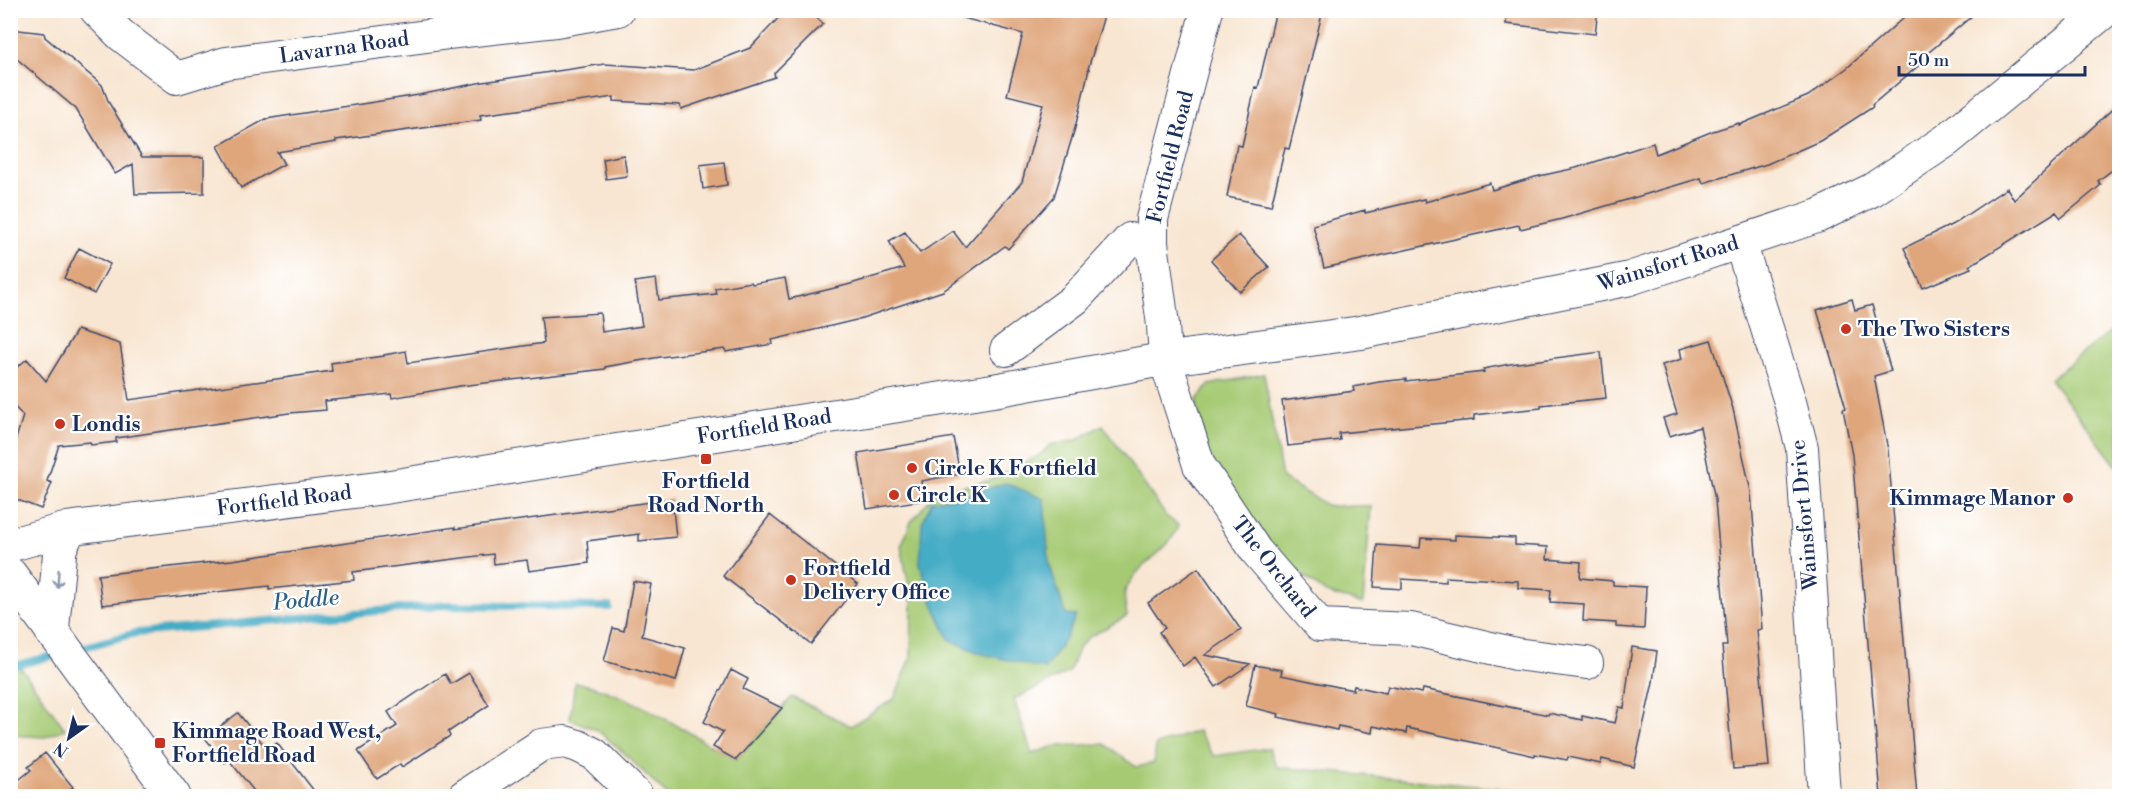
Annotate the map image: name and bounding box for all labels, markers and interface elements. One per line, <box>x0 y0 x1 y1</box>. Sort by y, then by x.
street label: Lavarna Road <box>277 26 411 70</box>
scale bar <box>1899 39 2085 77</box>
text: 50 m <box>1908 49 1950 72</box>
street label: Fortfield Road <box>1142 88 1200 226</box>
street label: Wainsfort Road <box>1594 230 1742 298</box>
place label: The Two Sisters <box>1858 317 2010 343</box>
marker: The Two Sisters <box>1839 322 1853 336</box>
street label: Fortfield Road <box>695 404 833 450</box>
place label: Londis <box>72 412 141 438</box>
marker: Londis <box>53 417 67 431</box>
street label: Wainsfort Drive <box>1785 439 1825 592</box>
marker: Fortfield Road North <box>699 452 713 466</box>
place label: Circle K Fortfield <box>924 456 1097 482</box>
marker: Circle K Fortfield <box>905 461 919 475</box>
place label: Fortfield Road North <box>648 469 764 519</box>
street label: Fortfield Road <box>215 480 353 522</box>
place label: Circle K <box>906 483 988 509</box>
place label: Kimmage Manor <box>1889 486 2056 512</box>
marker: Circle K <box>887 488 901 502</box>
marker: Kimmage Manor <box>2061 491 2075 505</box>
street label: The Orchard <box>1226 512 1321 624</box>
place label: Fortfield Delivery Office <box>803 556 950 606</box>
one-way arrow <box>52 569 63 589</box>
marker: Fortfield Delivery Office <box>784 573 798 587</box>
water label: Poddle <box>271 584 340 617</box>
north arrow <box>39 708 99 768</box>
place label: Kimmage Road West, Fortfield Road <box>172 719 382 769</box>
marker: Kimmage Road West, Fortfield Road <box>153 736 167 750</box>
text: N <box>50 738 72 761</box>

